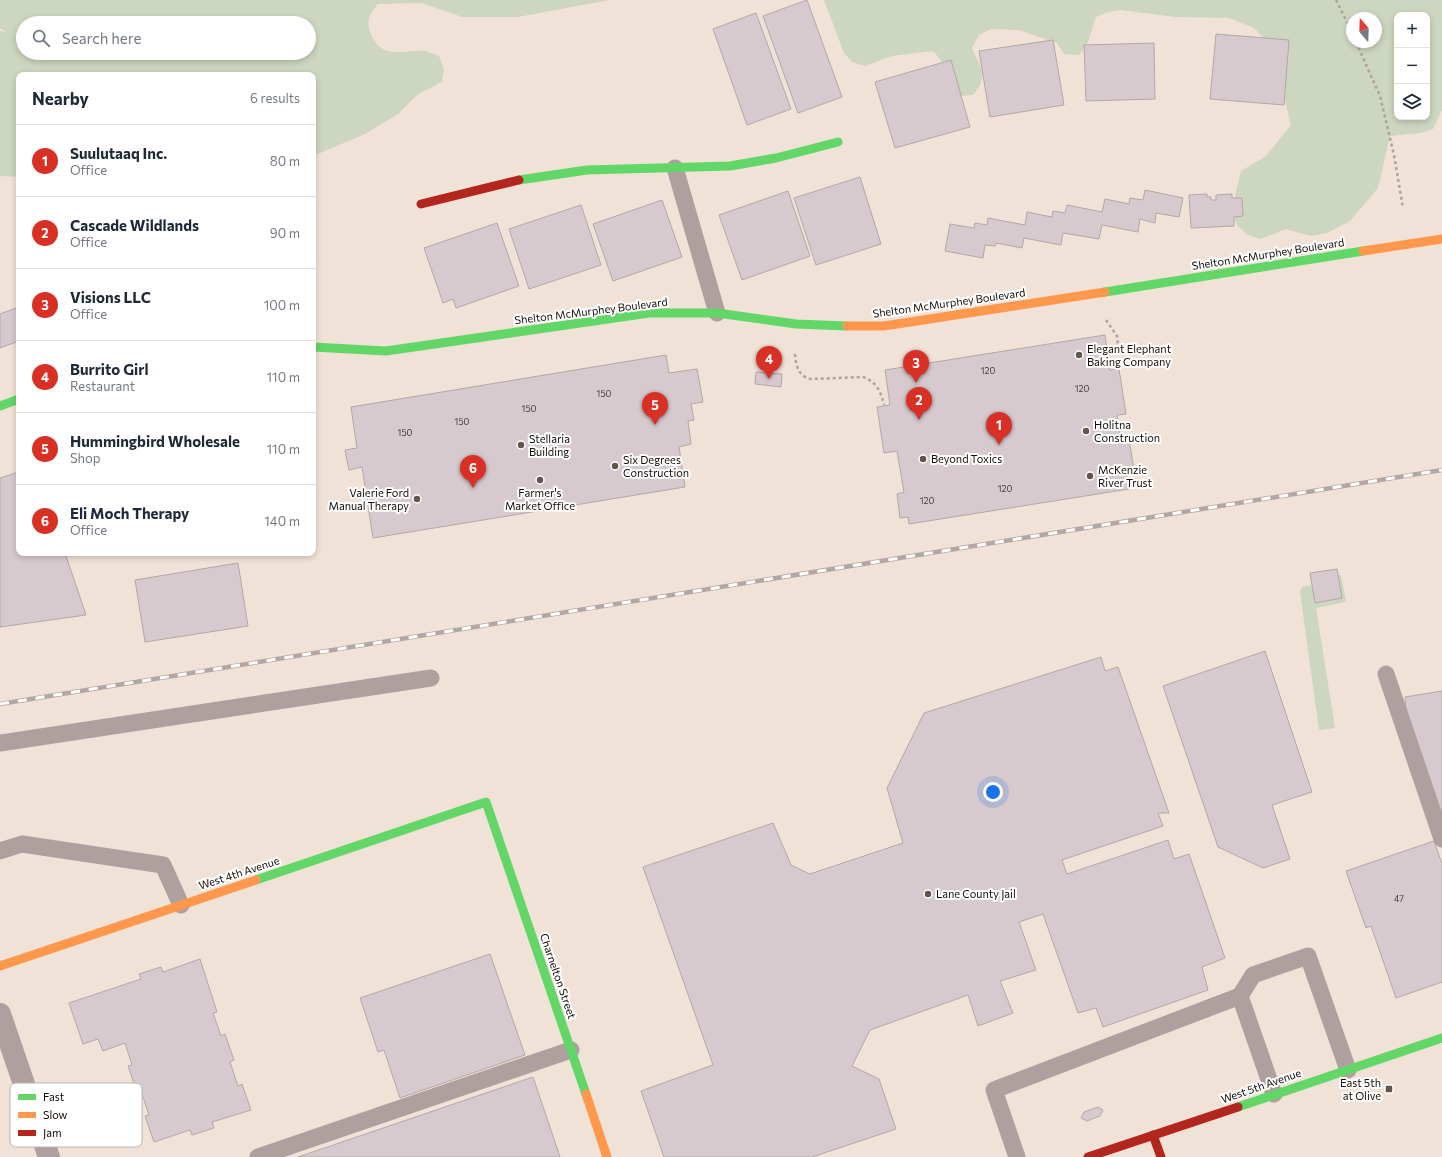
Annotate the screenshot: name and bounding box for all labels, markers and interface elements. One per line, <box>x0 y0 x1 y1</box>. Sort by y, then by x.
north arrow <box>1346 12 1382 48</box>
map controls <box>1394 12 1430 120</box>
button: + <box>1394 12 1430 48</box>
search box <box>16 16 316 60</box>
icon: search <box>30 27 52 49</box>
text: Search here <box>62 29 141 47</box>
button: − <box>1394 48 1430 84</box>
button: layers <box>1394 84 1430 120</box>
text: Nearby <box>32 88 89 109</box>
text: 6 results <box>250 90 300 106</box>
text: Suulutaaq Inc. <box>70 144 167 162</box>
text: 1 <box>42 153 48 169</box>
text: 80 m <box>270 153 300 169</box>
text: Office <box>70 162 107 178</box>
text: Cascade Wildlands <box>70 216 199 234</box>
text: 2 <box>41 225 49 241</box>
text: 90 m <box>270 225 300 241</box>
text: Office <box>70 234 107 250</box>
street label: Shelton McMurphey Boulevard <box>1191 235 1345 272</box>
street label: Shelton McMurphey Boulevard <box>872 285 1026 320</box>
text: Visions LLC <box>70 288 151 306</box>
street label: Shelton McMurphey Boulevard <box>514 295 668 326</box>
text: 3 <box>41 297 49 313</box>
text: 100 m <box>264 297 300 313</box>
text: Office <box>70 306 107 322</box>
place label: Elegant Elephant Baking Company <box>1087 342 1172 368</box>
pin: 4 <box>756 346 782 379</box>
pin: 3 <box>903 350 929 383</box>
marker: Elegant Elephant Baking Company <box>1074 350 1084 360</box>
text: Burrito Girl <box>70 360 149 378</box>
house number: 120 <box>981 365 995 376</box>
text: 4 <box>41 369 49 385</box>
text: 110 m <box>267 369 300 385</box>
text: Restaurant <box>70 378 135 394</box>
house number: 120 <box>1075 383 1089 394</box>
pin: 2 <box>906 387 932 420</box>
house number: 150 <box>597 388 612 399</box>
pin: 5 <box>642 392 668 425</box>
house number: 150 <box>522 403 537 414</box>
pin: 1 <box>986 412 1012 445</box>
house number: 150 <box>455 416 470 427</box>
place label: Holitna Construction <box>1094 418 1160 444</box>
marker: Holitna Construction <box>1081 426 1091 436</box>
house number: 150 <box>398 427 413 438</box>
text: Hummingbird Wholesale <box>70 432 240 450</box>
place label: Stellaria Building <box>529 432 570 458</box>
marker: Stellaria Building <box>516 440 526 450</box>
text: 5 <box>41 441 49 457</box>
text: 110 m <box>267 441 300 457</box>
text: Shop <box>70 450 101 466</box>
place label: Beyond Toxics <box>931 452 1002 465</box>
place label: Six Degrees Construction <box>623 453 689 479</box>
marker: Beyond Toxics <box>918 454 928 464</box>
pin: 6 <box>460 455 486 488</box>
marker: Six Degrees Construction <box>610 461 620 471</box>
place label: McKenzie River Trust <box>1098 463 1153 489</box>
marker: McKenzie River Trust <box>1085 471 1095 481</box>
marker: Farmer's Market Office <box>535 475 545 485</box>
house number: 120 <box>998 483 1012 494</box>
place label: Valerie Ford Manual Therapy <box>328 486 409 512</box>
place label: Farmer's Market Office <box>505 486 575 512</box>
marker: Valerie Ford Manual Therapy <box>412 494 422 504</box>
house number: 120 <box>920 495 934 506</box>
text: Eli Moch Therapy <box>70 504 189 522</box>
text: 6 <box>41 513 49 529</box>
text: 140 m <box>264 513 300 529</box>
text: Office <box>70 522 107 538</box>
your location <box>983 782 1003 802</box>
street label: West 4th Avenue <box>197 853 281 892</box>
place label: Lane County Jail <box>936 887 1016 901</box>
marker: Lane County Jail <box>923 889 933 899</box>
house number: 47 <box>1394 893 1404 904</box>
street label: Charnelton Street <box>538 931 579 1021</box>
street label: West 5th Avenue <box>1219 1066 1303 1105</box>
place label: East 5th at Olive <box>1340 1076 1381 1102</box>
legend <box>10 1083 142 1147</box>
marker: East 5th at Olive <box>1384 1084 1394 1094</box>
text: Fast <box>43 1090 65 1103</box>
text: Slow <box>43 1108 68 1121</box>
text: Jam <box>43 1126 62 1140</box>

